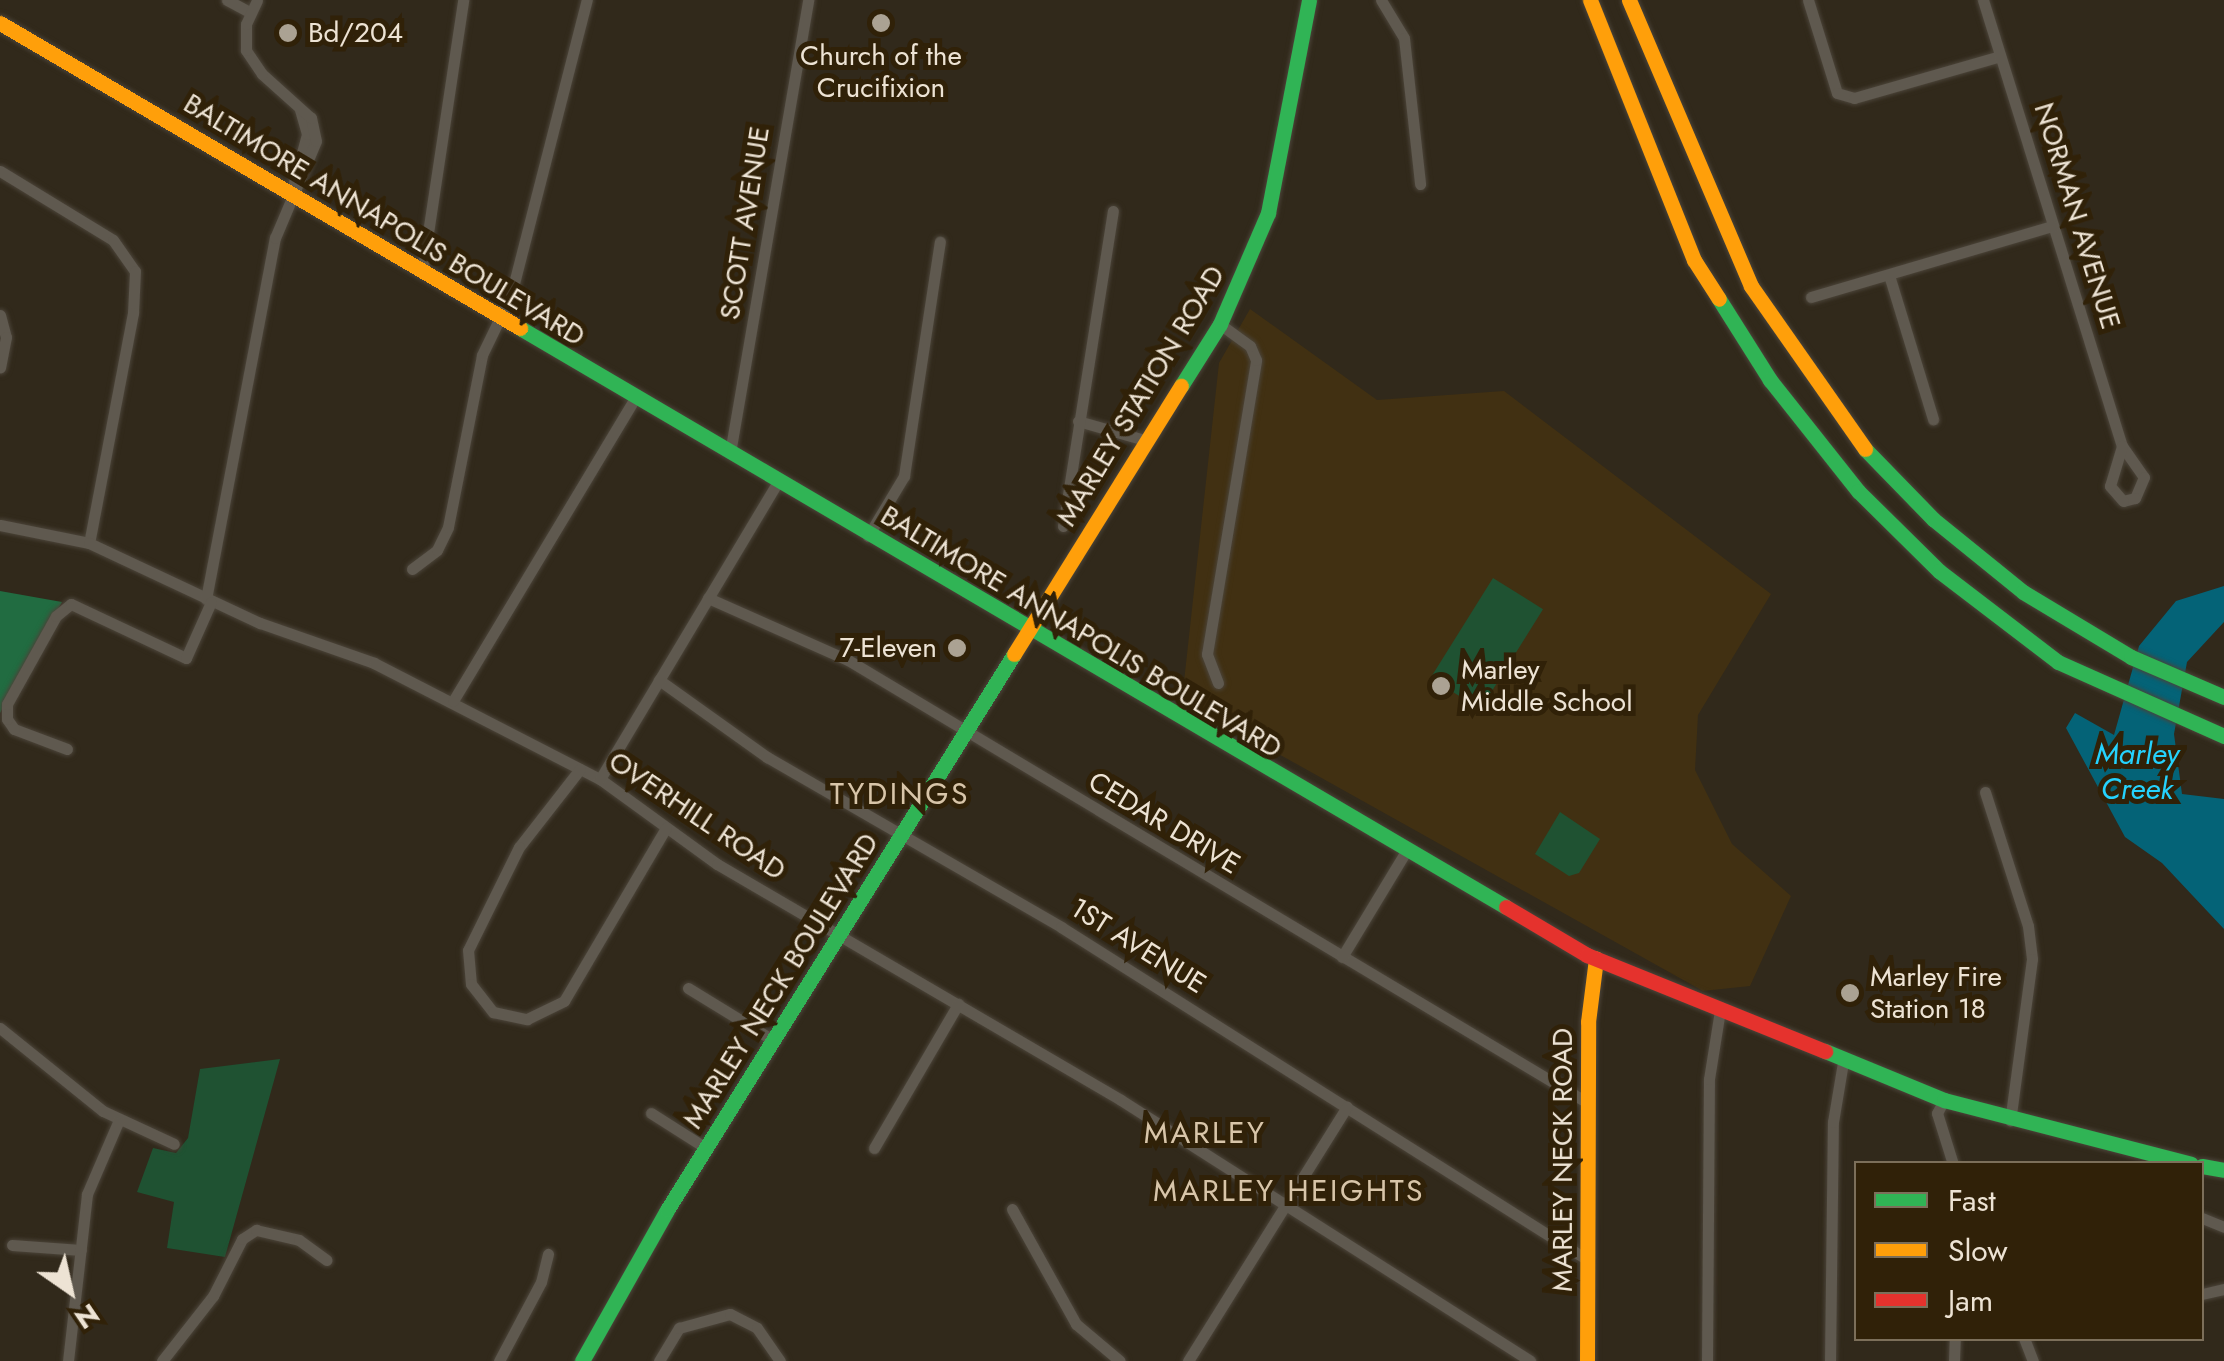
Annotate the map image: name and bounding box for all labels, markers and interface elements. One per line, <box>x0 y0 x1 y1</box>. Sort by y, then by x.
marker: Church of the Crucifixion <box>870 12 892 34</box>
place label: Bd/204 <box>308 16 403 50</box>
marker: Bd/204 <box>277 22 299 44</box>
place label: Church of the Crucifixion <box>800 39 962 105</box>
street label: BALTIMORE ANNAPOLIS BOULEVARD <box>177 87 591 353</box>
street label: NORMAN AVENUE <box>2027 99 2127 333</box>
street label: SCOTT AVENUE <box>713 124 777 322</box>
street label: MARLEY STATION ROAD <box>1050 260 1232 532</box>
street label: BALTIMORE ANNAPOLIS BOULEVARD <box>874 499 1288 765</box>
place label: 7-Eleven <box>840 631 937 665</box>
marker: 7-Eleven <box>946 637 968 659</box>
place label: Marley Middle School <box>1461 653 1633 719</box>
marker: Marley Middle School <box>1430 675 1452 697</box>
water label: Marley Creek <box>2095 736 2179 806</box>
street label: OVERHILL ROAD <box>602 745 792 887</box>
street label: CEDAR DRIVE <box>1082 765 1246 881</box>
district label: TYDINGS <box>830 776 970 812</box>
street label: MARLEY NECK BOULEVARD <box>676 827 886 1135</box>
street label: 1ST AVENUE <box>1064 891 1212 1001</box>
place label: Marley Fire Station 18 <box>1870 960 2002 1026</box>
marker: Marley Fire Station 18 <box>1839 982 1861 1004</box>
street label: MARLEY NECK ROAD <box>1546 1028 1580 1292</box>
district label: MARLEY <box>1144 1115 1266 1151</box>
legend <box>1854 1161 2204 1341</box>
district label: MARLEY HEIGHTS <box>1153 1173 1425 1209</box>
text: Fast <box>1948 1179 1996 1222</box>
text: Slow <box>1948 1229 2008 1272</box>
north arrow <box>20 1241 120 1341</box>
text: Jam <box>1948 1279 1993 1322</box>
text: N <box>66 1293 108 1339</box>

